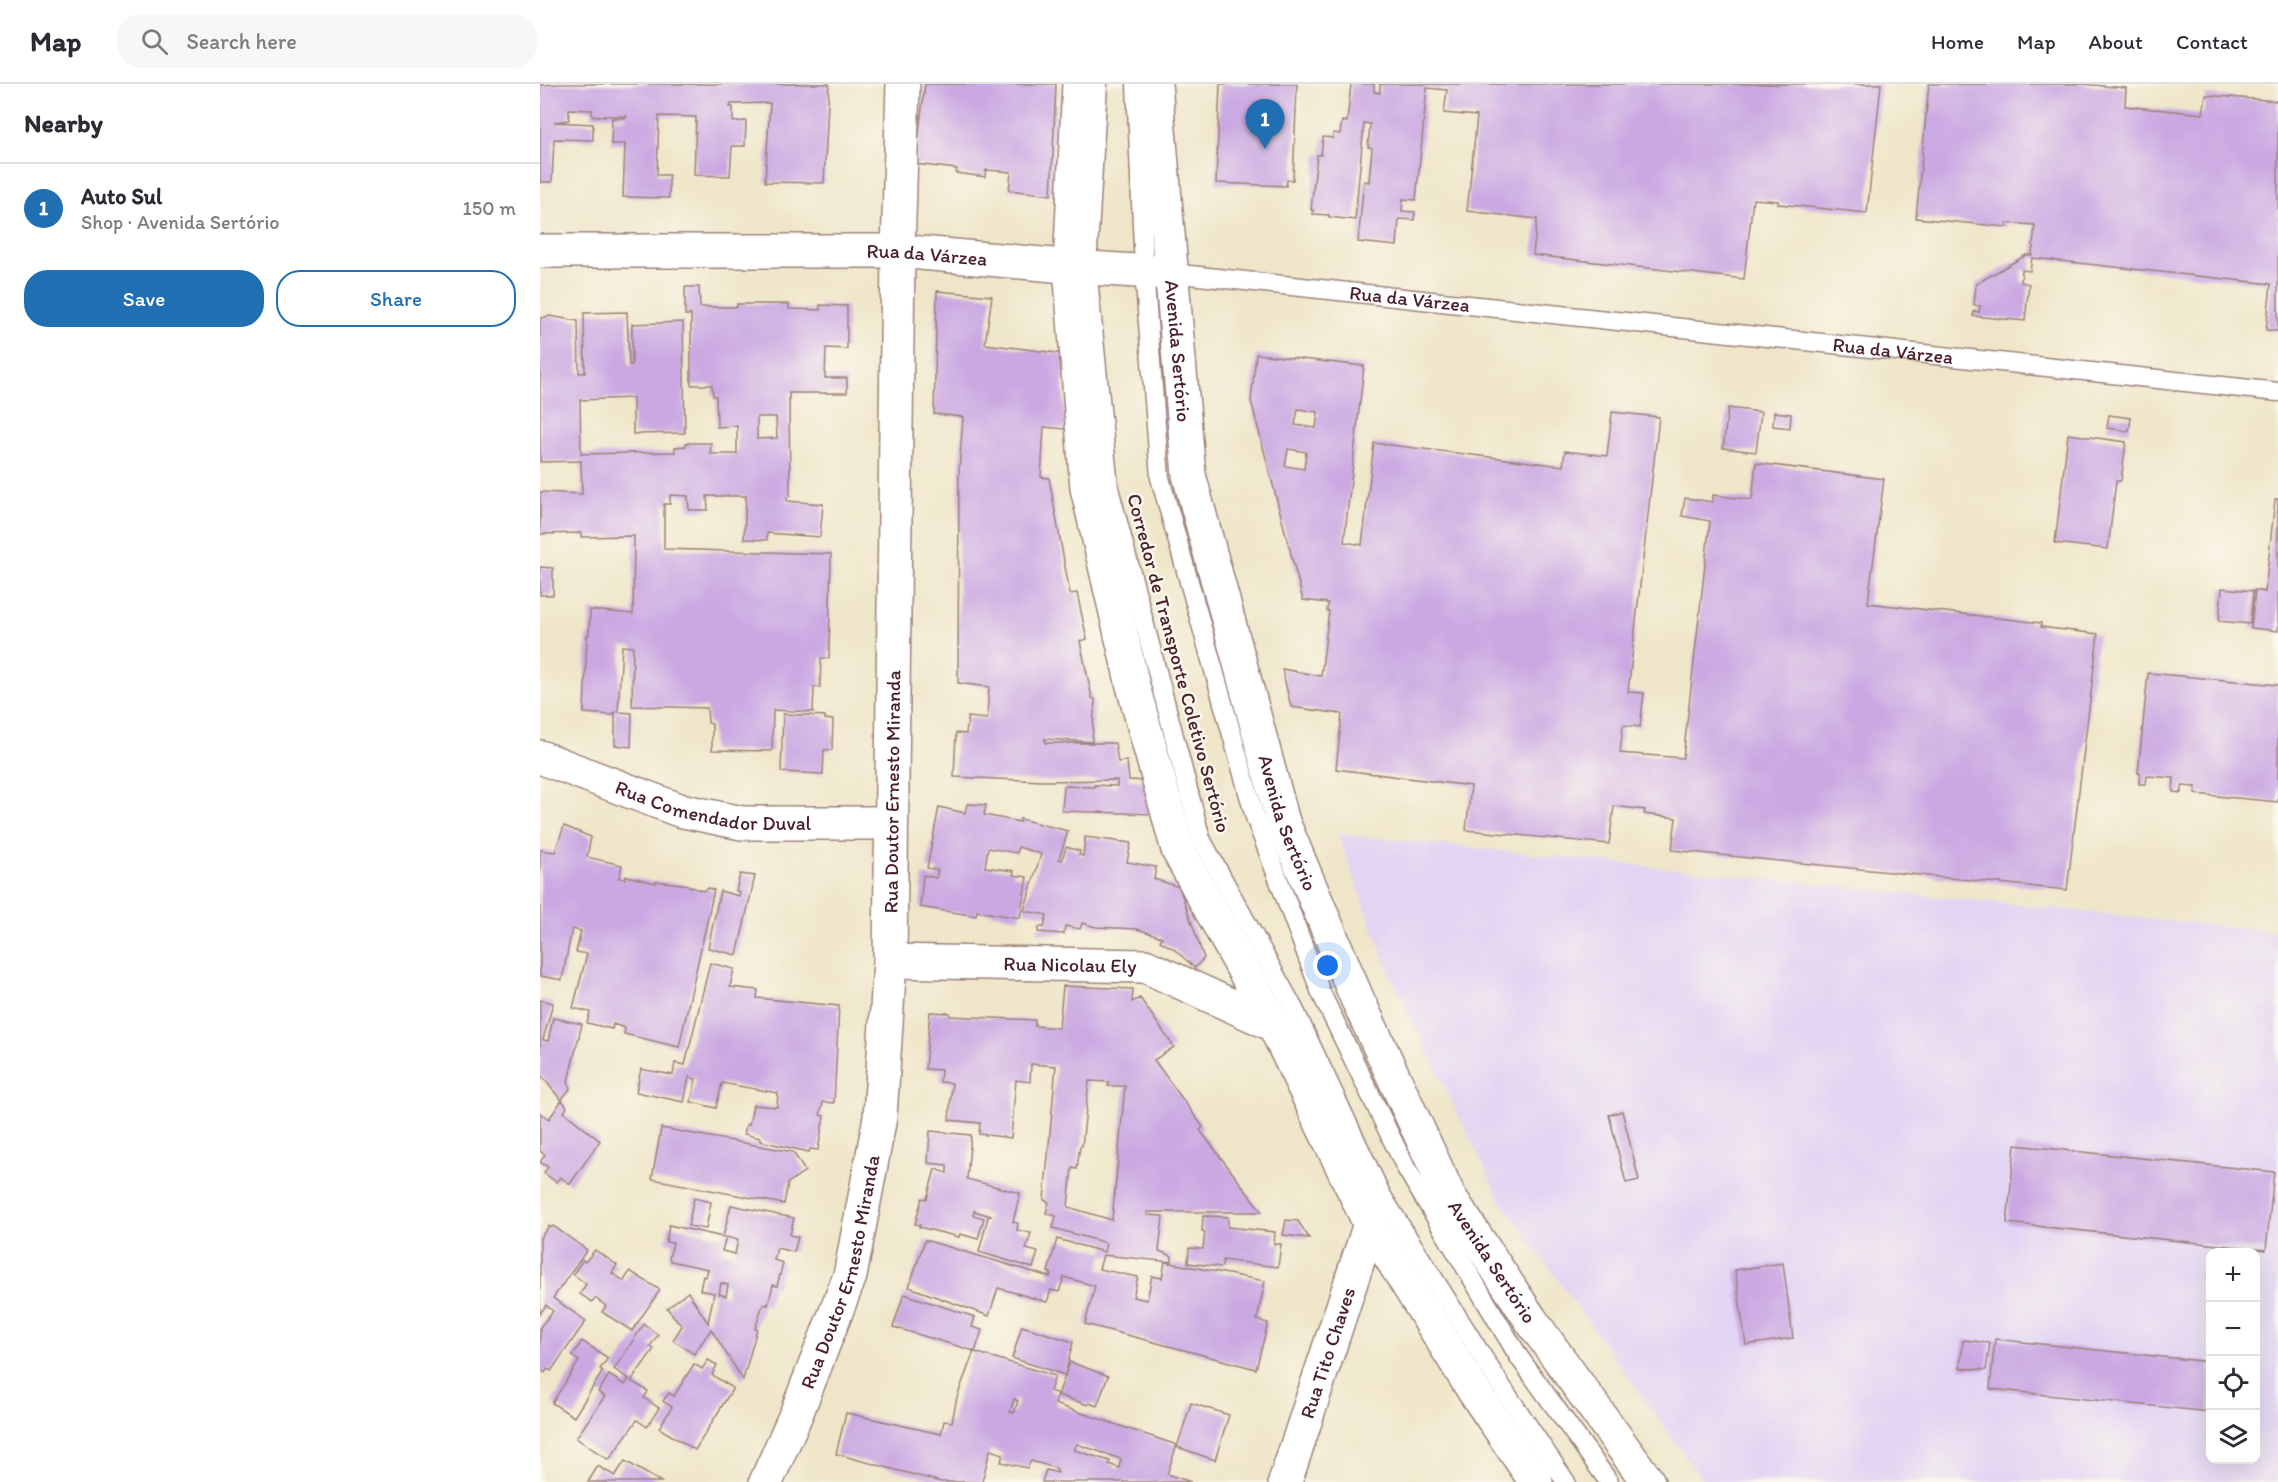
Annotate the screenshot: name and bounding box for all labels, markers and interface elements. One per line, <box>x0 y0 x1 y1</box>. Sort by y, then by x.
search box <box>117 14 537 68</box>
text: Map <box>30 24 81 58</box>
icon: search <box>138 25 171 58</box>
text: Search here <box>186 28 297 55</box>
text: Home <box>1931 29 1984 54</box>
text: Map <box>2017 29 2056 54</box>
text: About <box>2089 29 2143 54</box>
text: Contact <box>2176 29 2248 54</box>
pin: 1 <box>1246 100 1284 149</box>
text: Nearby <box>24 107 103 139</box>
text: Auto Sul <box>81 183 162 210</box>
text: 1 <box>39 196 48 220</box>
text: 150 m <box>463 196 516 220</box>
text: Shop · Avenida Sertório <box>81 210 279 234</box>
street label: Rua da Várzea <box>866 239 988 271</box>
button: Save <box>24 270 264 327</box>
button: Share <box>276 270 516 327</box>
street label: Avenida Sertório <box>1160 279 1196 423</box>
street label: Rua da Várzea <box>1348 280 1471 317</box>
street label: Rua da Várzea <box>1831 332 1954 369</box>
street label: Corredor de Transporte Coletivo Sertório <box>1122 491 1236 835</box>
street label: Rua Doutor Ernesto Miranda <box>879 669 905 914</box>
street label: Avenida Sertório <box>1253 752 1322 894</box>
street label: Rua Comendador Duval <box>612 775 812 835</box>
street label: Rua Nicolau Ely <box>1003 951 1137 978</box>
your location <box>1313 951 1342 980</box>
street label: Rua Doutor Ernesto Miranda <box>795 1152 885 1392</box>
street label: Avenida Sertório <box>1443 1196 1542 1328</box>
map controls <box>2206 1248 2260 1464</box>
button: + <box>2206 1248 2260 1302</box>
street label: Rua Tito Chaves <box>1295 1284 1360 1422</box>
button: − <box>2206 1302 2260 1356</box>
button: locate <box>2206 1356 2260 1410</box>
button: layers <box>2206 1410 2260 1464</box>

